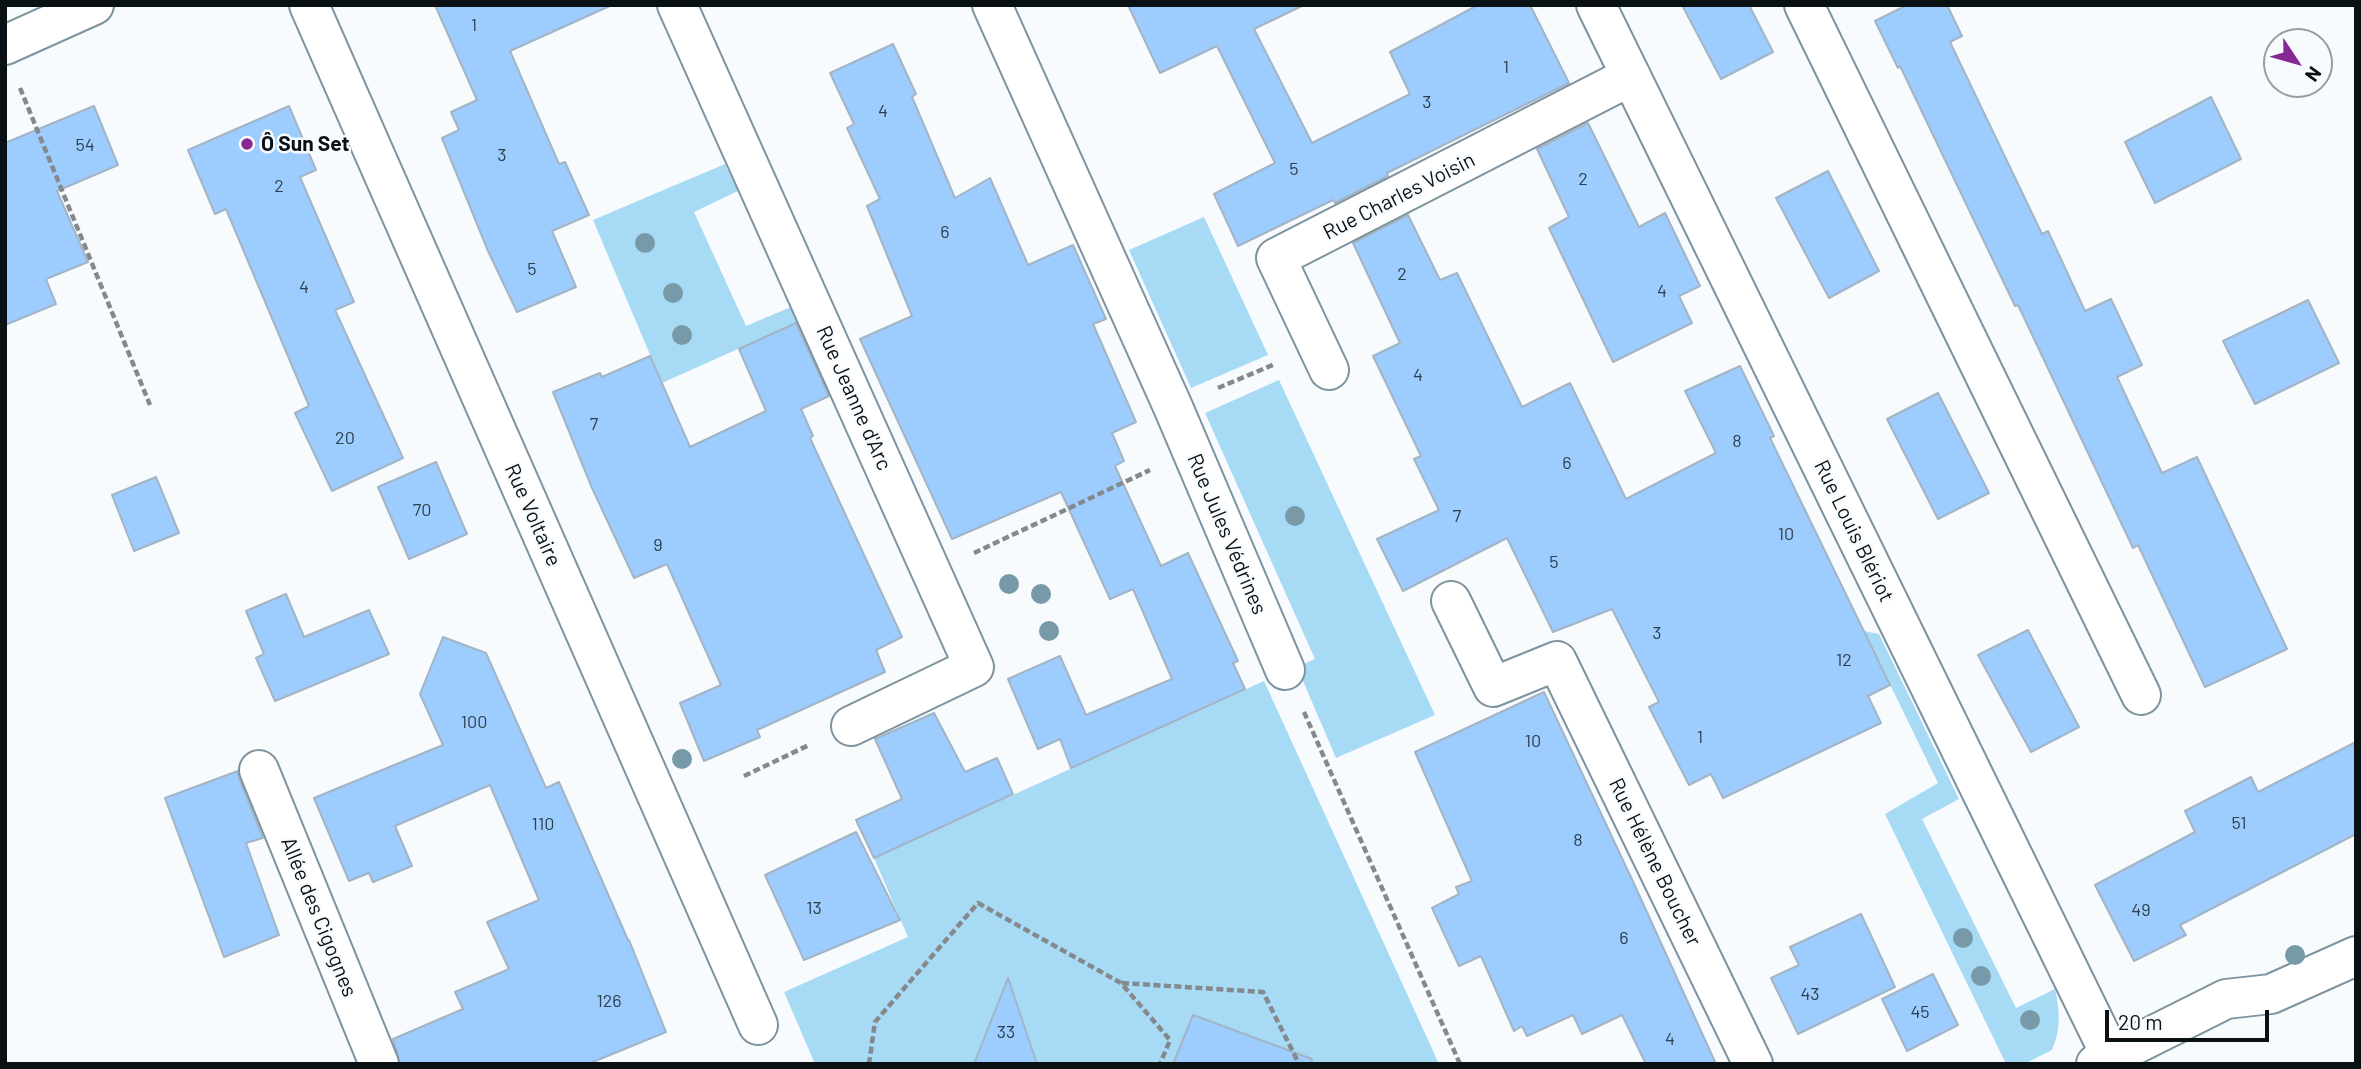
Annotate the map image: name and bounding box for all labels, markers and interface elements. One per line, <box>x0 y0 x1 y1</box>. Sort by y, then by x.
house number: 1 <box>471 14 477 36</box>
north arrow <box>2263 28 2333 98</box>
house number: 1 <box>1503 56 1509 78</box>
text: N <box>2301 63 2327 86</box>
house number: 3 <box>1422 91 1432 113</box>
house number: 4 <box>878 100 888 122</box>
place label: Ô Sun Set <box>261 131 350 157</box>
house number: 54 <box>75 134 95 156</box>
marker: Ô Sun Set <box>239 136 255 152</box>
house number: 3 <box>497 144 507 166</box>
street label: Rue Charles Voisin <box>1319 147 1479 245</box>
house number: 5 <box>1289 158 1299 180</box>
house number: 2 <box>1578 168 1588 190</box>
house number: 2 <box>274 175 284 197</box>
house number: 6 <box>940 221 950 243</box>
house number: 5 <box>527 258 537 280</box>
house number: 2 <box>1397 263 1407 285</box>
house number: 4 <box>299 276 309 298</box>
house number: 4 <box>1657 280 1667 302</box>
street label: Rue Jeanne d'Arc <box>811 322 897 474</box>
house number: 4 <box>1413 364 1423 386</box>
house number: 7 <box>590 413 598 435</box>
house number: 20 <box>335 427 355 449</box>
house number: 8 <box>1732 430 1742 452</box>
street label: Rue Jules Védrines <box>1182 450 1272 618</box>
house number: 6 <box>1562 452 1572 474</box>
street label: Rue Louis Blériot <box>1809 456 1899 606</box>
street label: Rue Voltaire <box>499 460 567 570</box>
house number: 70 <box>413 499 431 521</box>
house number: 7 <box>1453 505 1461 527</box>
house number: 10 <box>1778 523 1794 545</box>
house number: 9 <box>653 534 663 556</box>
house number: 5 <box>1549 551 1559 573</box>
house number: 3 <box>1652 622 1662 644</box>
house number: 12 <box>1836 649 1852 671</box>
house number: 100 <box>461 711 487 733</box>
house number: 1 <box>1697 726 1703 748</box>
house number: 10 <box>1525 730 1541 752</box>
street label: Rue Hélène Boucher <box>1603 774 1707 950</box>
house number: 51 <box>2231 812 2247 834</box>
house number: 110 <box>532 813 554 835</box>
house number: 8 <box>1573 829 1583 851</box>
street label: Allée des Cigognes <box>275 833 363 1001</box>
house number: 13 <box>806 897 822 919</box>
house number: 49 <box>2131 899 2151 921</box>
house number: 6 <box>1619 927 1629 949</box>
house number: 43 <box>1800 983 1820 1005</box>
house number: 126 <box>596 990 622 1012</box>
scale bar <box>2109 996 2274 1040</box>
house number: 45 <box>1910 1001 1930 1023</box>
text: 20 m <box>2118 1009 2163 1034</box>
house number: 33 <box>997 1021 1015 1043</box>
house number: 4 <box>1665 1028 1675 1050</box>

